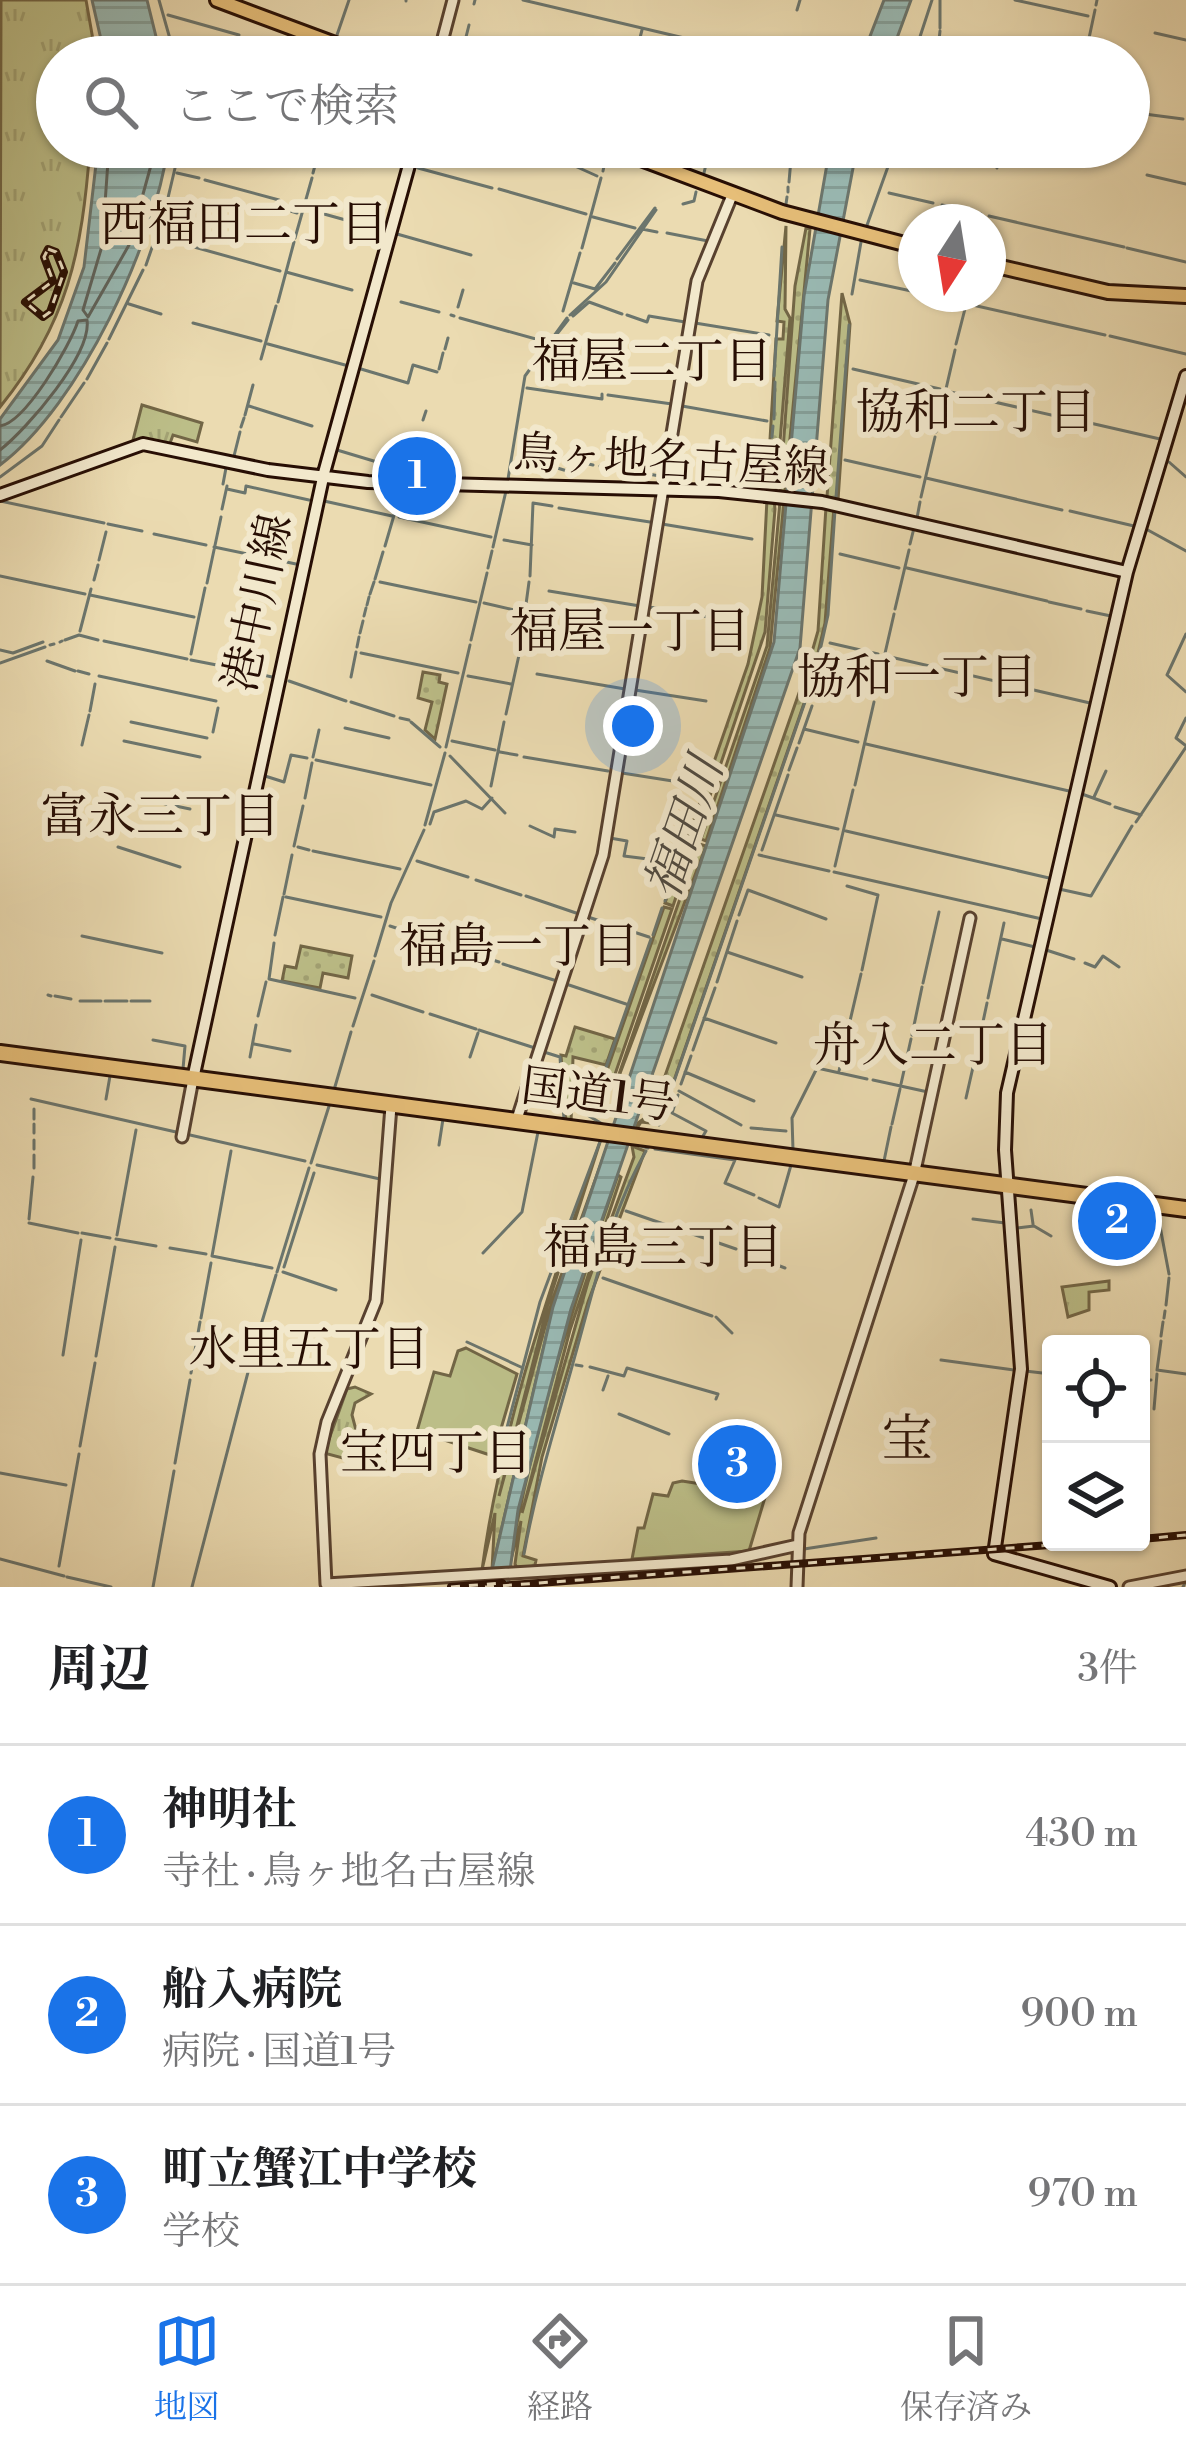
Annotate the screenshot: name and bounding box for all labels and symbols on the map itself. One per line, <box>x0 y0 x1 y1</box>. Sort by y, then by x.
district label: 西福田二丁目 <box>100 196 388 256</box>
north arrow <box>898 204 1006 312</box>
district label: 福屋二丁目 <box>532 333 772 393</box>
district label: 協和二丁目 <box>856 384 1096 444</box>
street label: 鳥ヶ地名古屋線 <box>512 425 830 499</box>
pin: 1 <box>378 431 456 521</box>
street label: 港中川線 <box>212 509 306 697</box>
district label: 福屋一丁目 <box>510 603 750 663</box>
district label: 協和一丁目 <box>797 649 1037 709</box>
your location <box>603 696 663 756</box>
water label: 福田川 <box>634 745 739 906</box>
district label: 富永三丁目 <box>40 788 280 848</box>
district label: 福島一丁目 <box>399 918 639 978</box>
district label: 舟入二丁目 <box>813 1017 1053 1077</box>
street label: 国道1号 <box>518 1058 678 1134</box>
pin: 2 <box>1078 1176 1156 1266</box>
district label: 福島三丁目 <box>543 1219 783 1279</box>
district label: 水里五丁目 <box>189 1321 429 1381</box>
district label: 宝 <box>881 1409 933 1473</box>
pin: 3 <box>698 1419 776 1509</box>
district label: 宝四丁目 <box>340 1425 532 1485</box>

